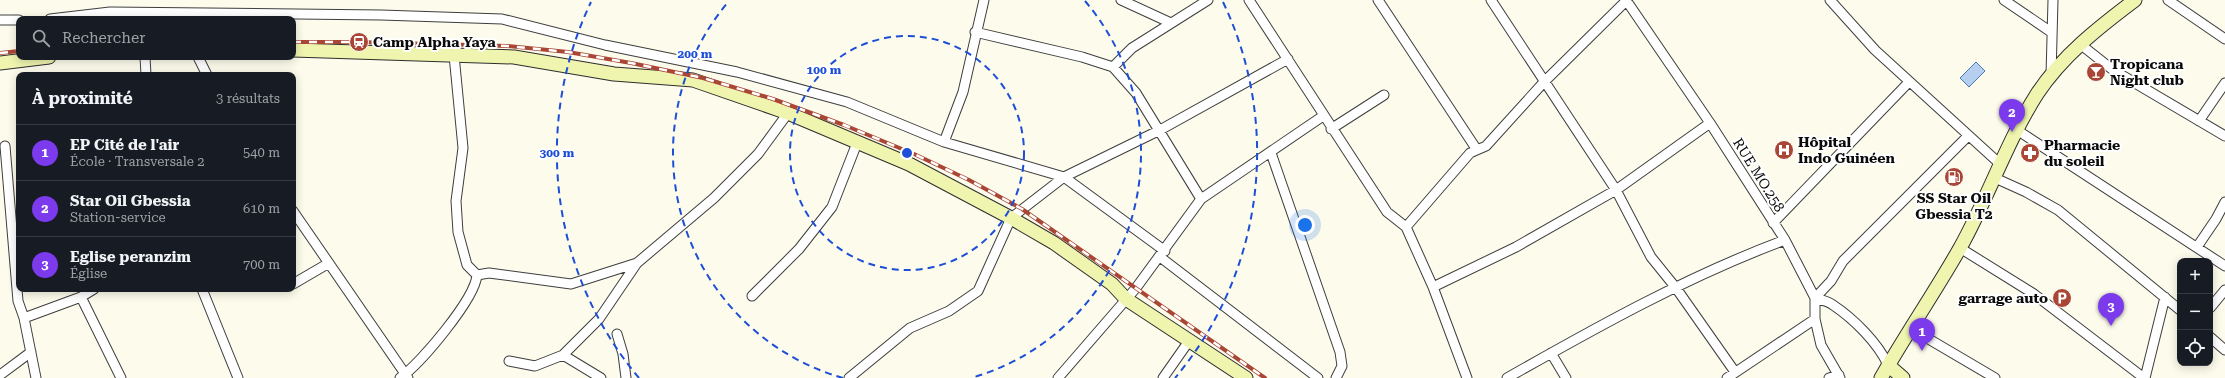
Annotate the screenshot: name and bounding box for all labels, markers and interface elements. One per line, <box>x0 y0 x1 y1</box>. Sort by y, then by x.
search box <box>16 16 296 60</box>
icon: search <box>30 27 52 49</box>
text: Rechercher <box>62 29 145 47</box>
station icon: Camp Alpha Yaya <box>348 31 370 53</box>
place label: Camp Alpha Yaya <box>373 34 497 50</box>
text: 200 m <box>678 47 713 61</box>
place label: Tropicana Night club <box>2110 56 2184 88</box>
bar icon: Tropicana Night club <box>2085 61 2107 83</box>
text: 100 m <box>807 63 842 77</box>
text: À proximité <box>32 88 133 108</box>
text: 3 résultats <box>216 91 280 106</box>
pin: 2 <box>1999 99 2025 132</box>
place label: Hôpital Indo Guinéen <box>1798 134 1896 166</box>
street label: RUE MO.258 <box>1730 135 1788 215</box>
text: EP Cité de l'air <box>70 136 179 154</box>
place label: Pharmacie du soleil <box>2044 137 2120 169</box>
hospital icon: Hôpital Indo Guinéen <box>1773 139 1795 161</box>
pharmacy icon: Pharmacie du soleil <box>2019 142 2041 164</box>
text: 1 <box>41 145 49 160</box>
text: 540 m <box>243 145 280 160</box>
text: 300 m <box>540 146 575 160</box>
centre of rings <box>900 146 914 160</box>
text: École · Transversale 2 <box>70 154 205 169</box>
fuel station icon: SS Star Oil Gbessia T2 <box>1943 166 1965 188</box>
place label: SS Star Oil Gbessia T2 <box>1915 190 1993 222</box>
text: Star Oil Gbessia <box>70 192 191 210</box>
text: 2 <box>41 201 49 216</box>
text: 610 m <box>243 201 280 216</box>
text: Station-service <box>70 210 166 225</box>
your location <box>1295 215 1315 235</box>
text: Eglise peranzim <box>70 248 191 266</box>
text: 3 <box>41 257 49 272</box>
text: 700 m <box>243 257 280 272</box>
map controls <box>2177 258 2213 366</box>
button: + <box>2177 258 2213 294</box>
text: Église <box>70 266 107 281</box>
parking icon: garrage auto <box>2051 287 2073 309</box>
place label: garrage auto <box>1957 290 2048 306</box>
pin: 3 <box>2098 293 2124 326</box>
button: − <box>2177 294 2213 330</box>
pin: 1 <box>1909 318 1935 351</box>
button: locate <box>2177 330 2213 366</box>

